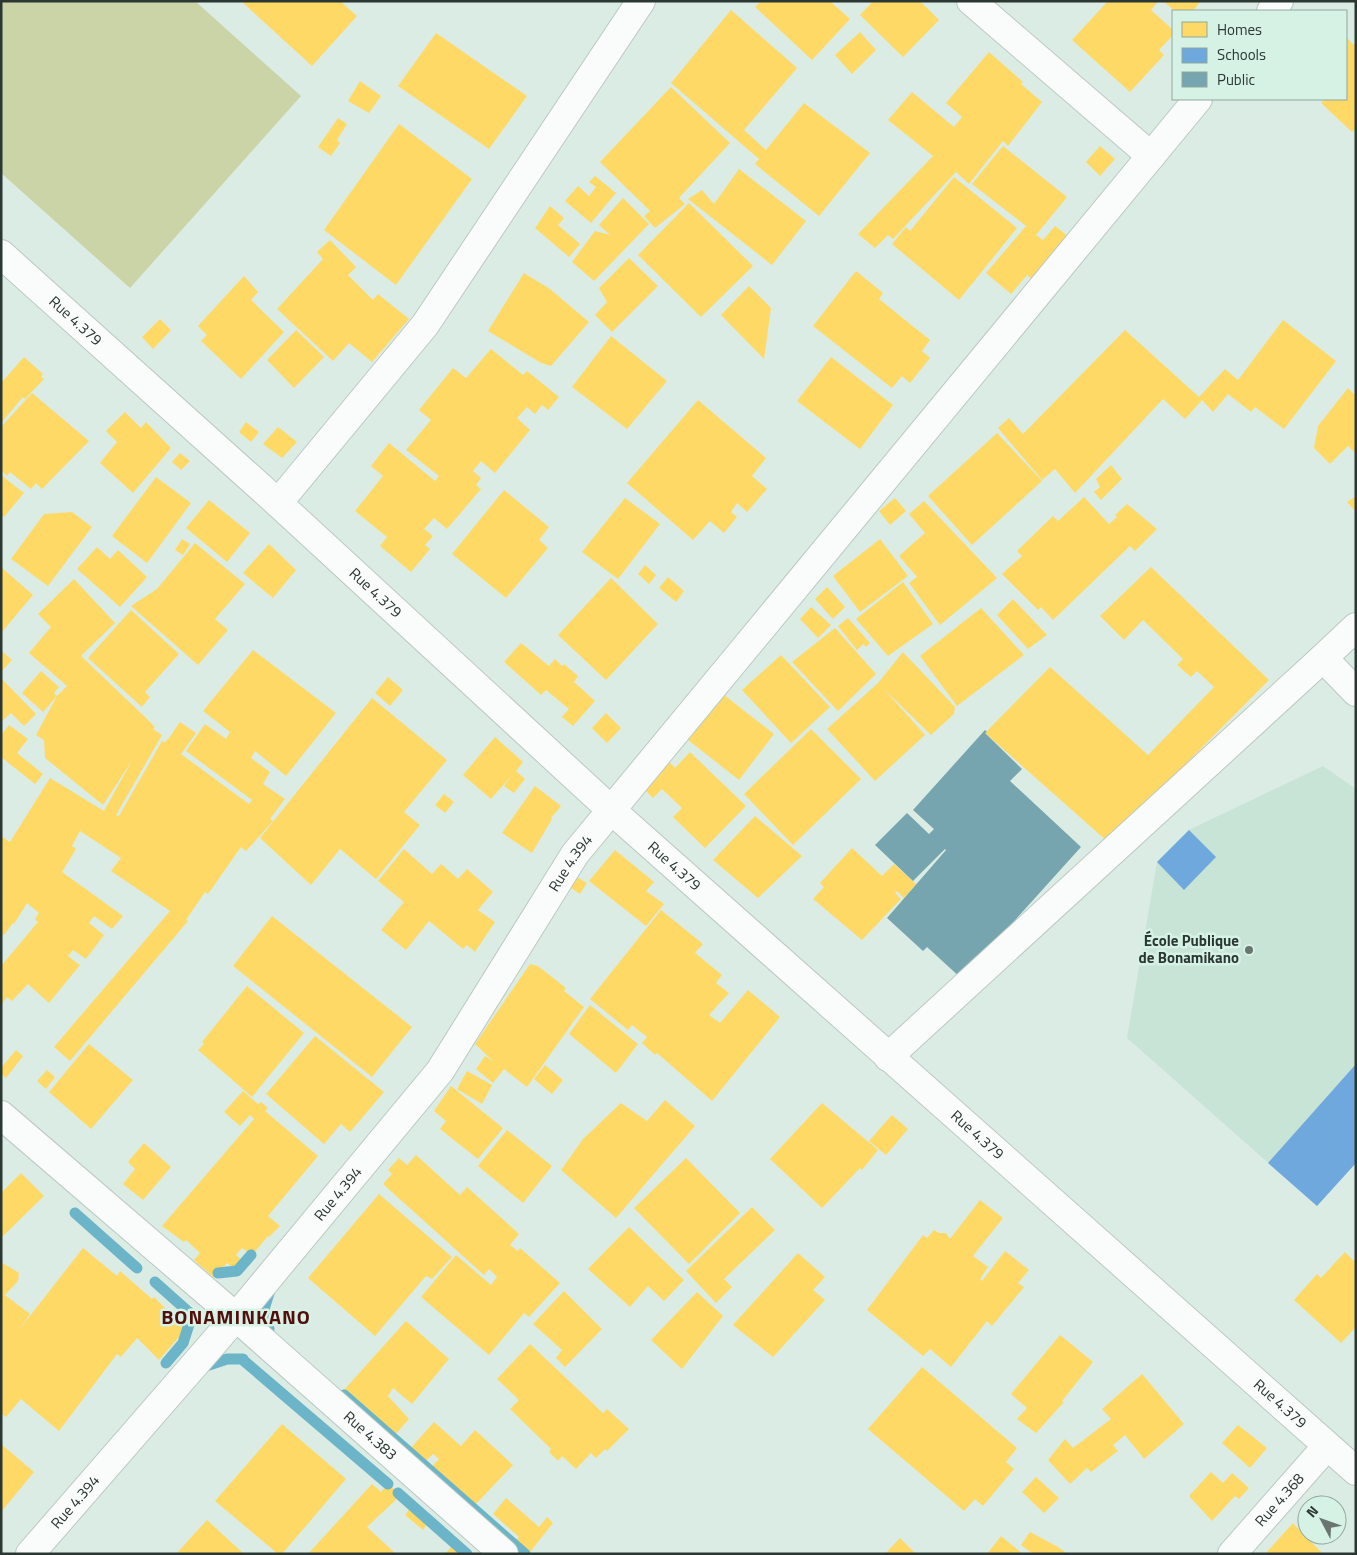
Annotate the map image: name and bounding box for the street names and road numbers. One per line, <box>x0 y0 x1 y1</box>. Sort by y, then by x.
street label: Rue 4.379 <box>44 290 108 351</box>
street label: Rue 4.379 <box>344 562 407 623</box>
street label: Rue 4.394 <box>542 829 598 896</box>
street label: Rue 4.379 <box>643 836 707 896</box>
street label: Rue 4.379 <box>946 1104 1010 1165</box>
street label: Rue 4.394 <box>308 1161 367 1226</box>
street label: Rue 4.379 <box>1249 1373 1312 1434</box>
street label: Rue 4.383 <box>339 1405 402 1465</box>
street label: Rue 4.368 <box>1249 1468 1309 1532</box>
street label: Rue 4.394 <box>45 1470 105 1534</box>

